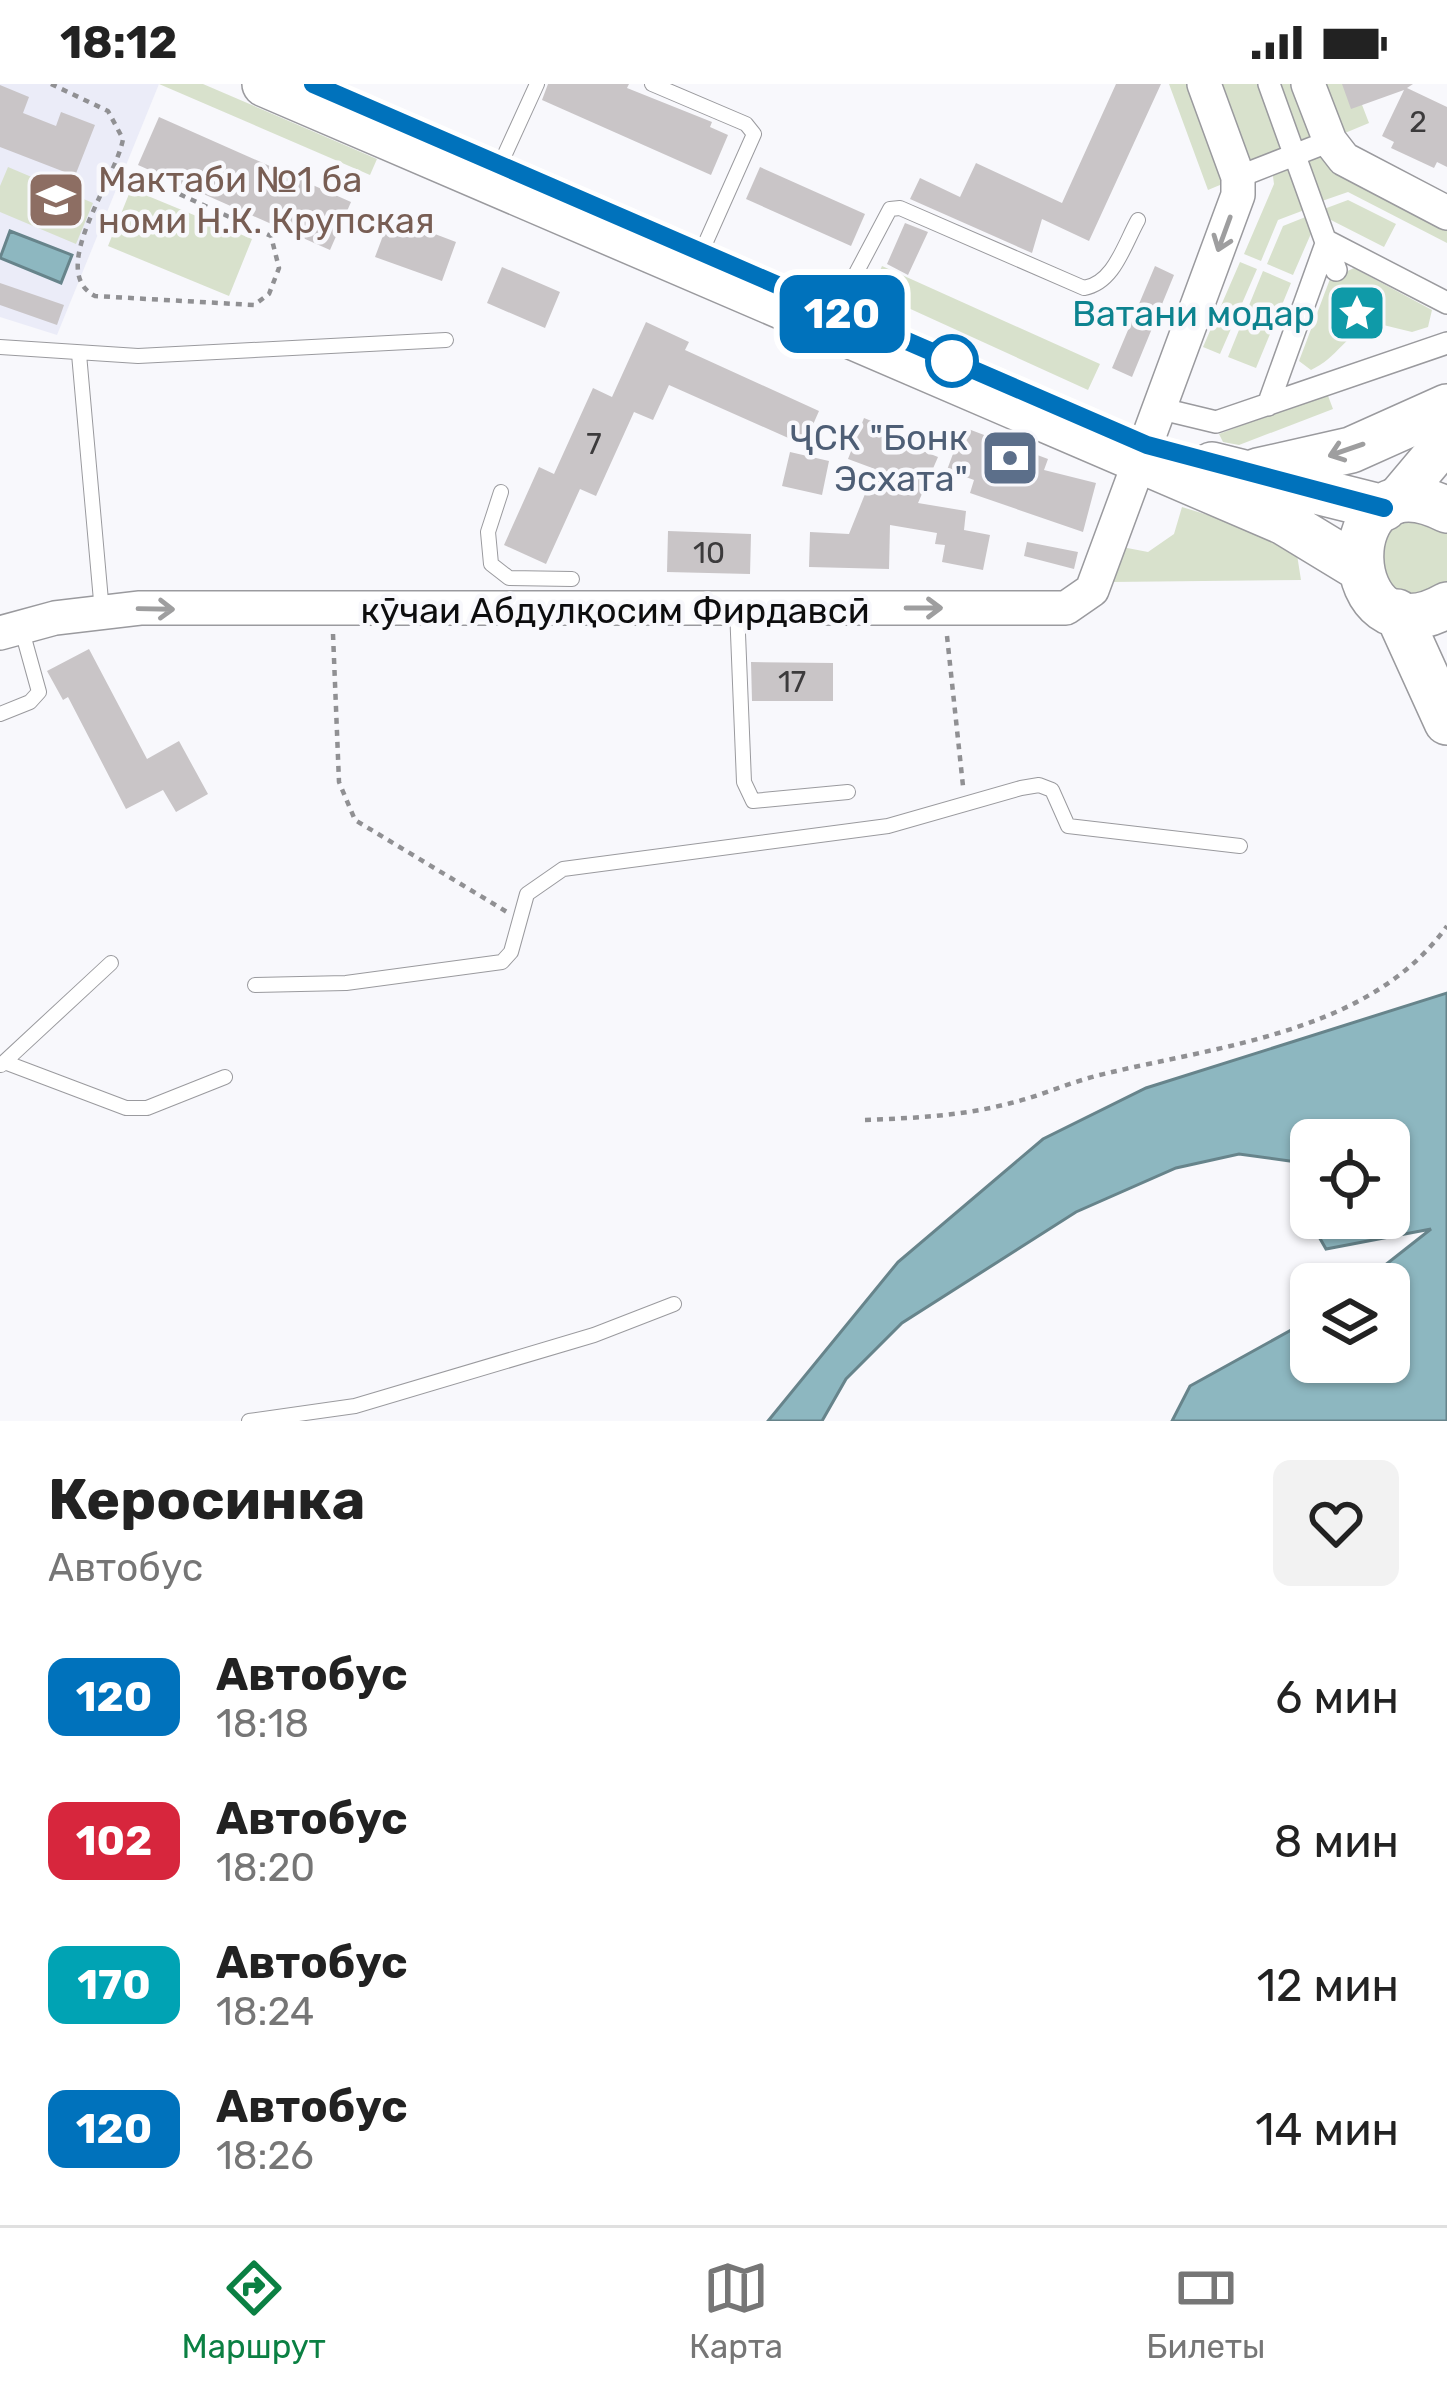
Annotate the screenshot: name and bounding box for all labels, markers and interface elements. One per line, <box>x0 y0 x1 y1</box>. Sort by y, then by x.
text: 18:12 <box>60 16 178 69</box>
house number: 2 <box>1409 104 1427 140</box>
place label: Мактаби №1 ба номи Н.К. Крупская <box>98 158 435 242</box>
school or university icon: Мактаби №1 ба номи Н.К. Крупская <box>25 169 87 231</box>
one-way arrow <box>1212 215 1233 252</box>
line badge: 120 <box>773 275 911 353</box>
place icon: Ватани модар <box>1326 282 1388 344</box>
text: 120 <box>804 289 880 339</box>
place label: Ватани модар <box>1072 292 1315 335</box>
unlabelled marker <box>927 336 977 386</box>
place label: ҶСК "Бонк Эсхата" <box>790 416 968 500</box>
house number: 7 <box>586 426 602 462</box>
bank icon: ҶСК "Бонк Эсхата" <box>979 427 1041 489</box>
one-way arrow <box>1328 441 1366 463</box>
house number: 10 <box>693 535 725 571</box>
street label: кӯчаи Абдулқосим Фирдавсӣ <box>360 589 870 632</box>
one-way arrow <box>904 597 943 619</box>
one-way arrow <box>136 598 175 620</box>
house number: 17 <box>778 664 806 700</box>
map controls <box>1290 1119 1410 1383</box>
button: locate <box>1290 1119 1410 1239</box>
button: layers <box>1290 1263 1410 1383</box>
button: heart <box>1273 1460 1399 1586</box>
text: Керосинка <box>48 1466 366 1533</box>
text: Автобус <box>48 1545 203 1591</box>
text: Автобус <box>216 1648 408 1701</box>
text: 6 мин <box>1275 1671 1399 1724</box>
text: 120 <box>76 1672 152 1722</box>
text: 18:18 <box>216 1701 309 1747</box>
text: Автобус <box>216 1792 408 1845</box>
text: 8 мин <box>1274 1815 1399 1868</box>
text: 102 <box>76 1816 152 1866</box>
text: 18:20 <box>216 1845 315 1891</box>
text: Автобус <box>216 1936 408 1989</box>
text: 12 мин <box>1257 1959 1399 2012</box>
text: 170 <box>77 1960 151 2010</box>
text: 18:24 <box>216 1989 314 2035</box>
text: Автобус <box>216 2080 408 2133</box>
text: 14 мин <box>1255 2103 1399 2156</box>
text: 120 <box>76 2104 152 2154</box>
text: 18:26 <box>216 2133 314 2179</box>
tab: Маршрут <box>182 2255 326 2366</box>
tab: Карта <box>689 2255 783 2366</box>
tab: Билеты <box>1146 2255 1265 2366</box>

